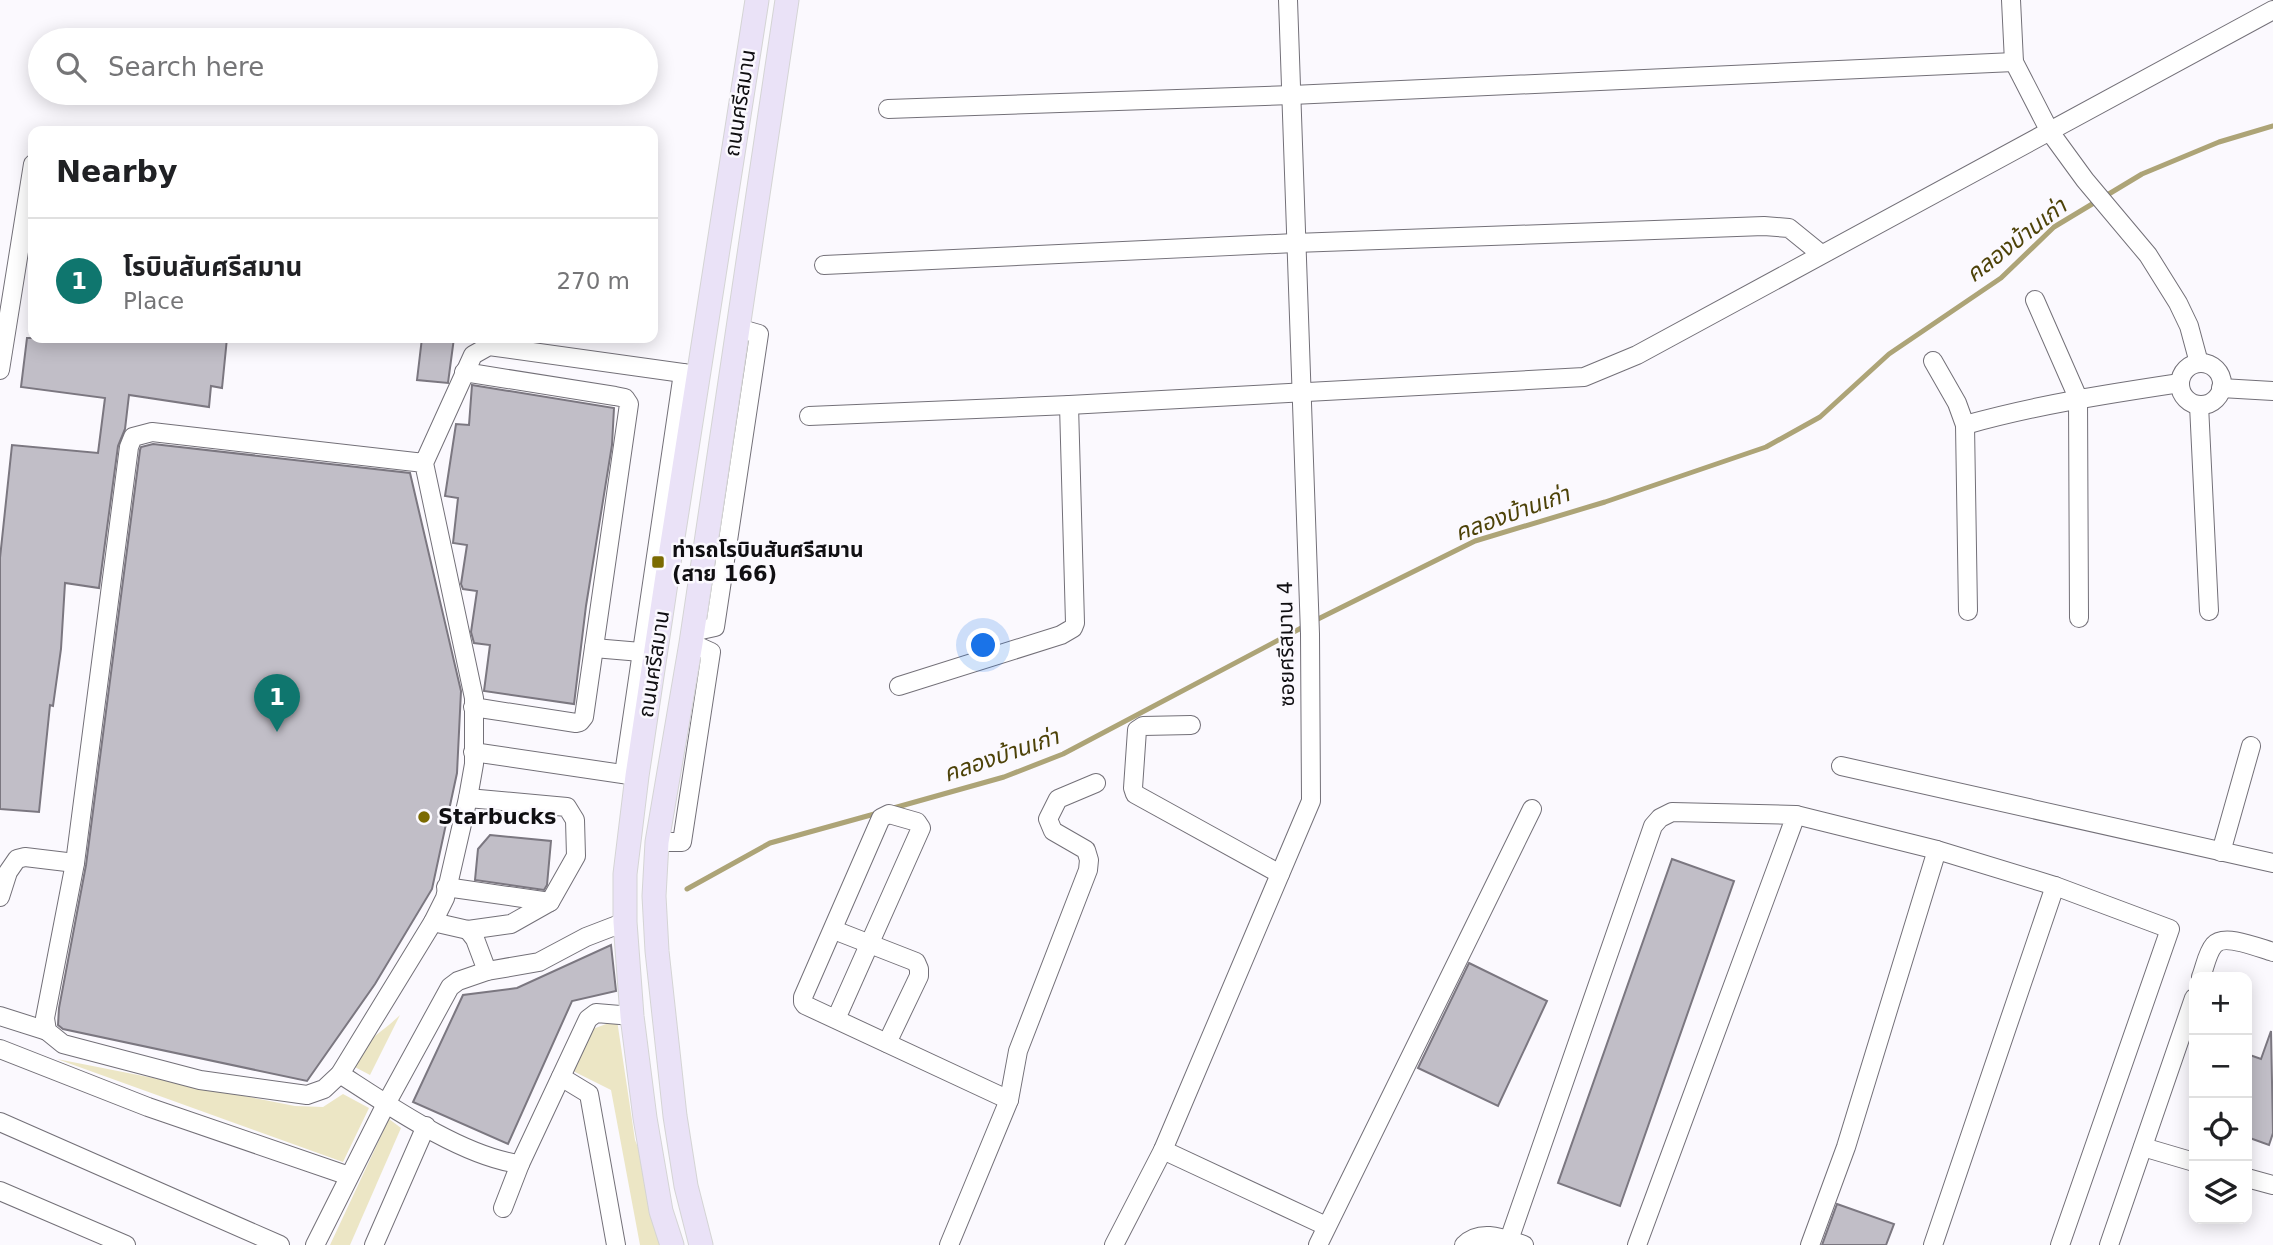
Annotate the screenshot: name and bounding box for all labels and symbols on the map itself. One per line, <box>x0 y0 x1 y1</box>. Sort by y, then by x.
street label: ถนนศรีสมาน <box>720 48 760 158</box>
water label: คลองบ้านเก่า <box>1961 192 2073 287</box>
water label: คลองบ้านเก่า <box>1451 480 1574 546</box>
place label: ท่ารถโรบินสันศรีสมาน (สาย 166) <box>672 538 864 586</box>
marker: ท่ารถโรบินสันศรีสมาน (สาย 166) <box>650 554 666 570</box>
street label: ซอยศรีสมาน 4 <box>1273 581 1299 707</box>
street label: ถนนศรีสมาน <box>634 609 674 719</box>
your location <box>966 628 1000 662</box>
pin: 1 <box>254 674 300 732</box>
water label: คลองบ้านเก่า <box>940 723 1064 787</box>
place label: Starbucks <box>438 805 557 829</box>
marker: Starbucks <box>416 809 432 825</box>

